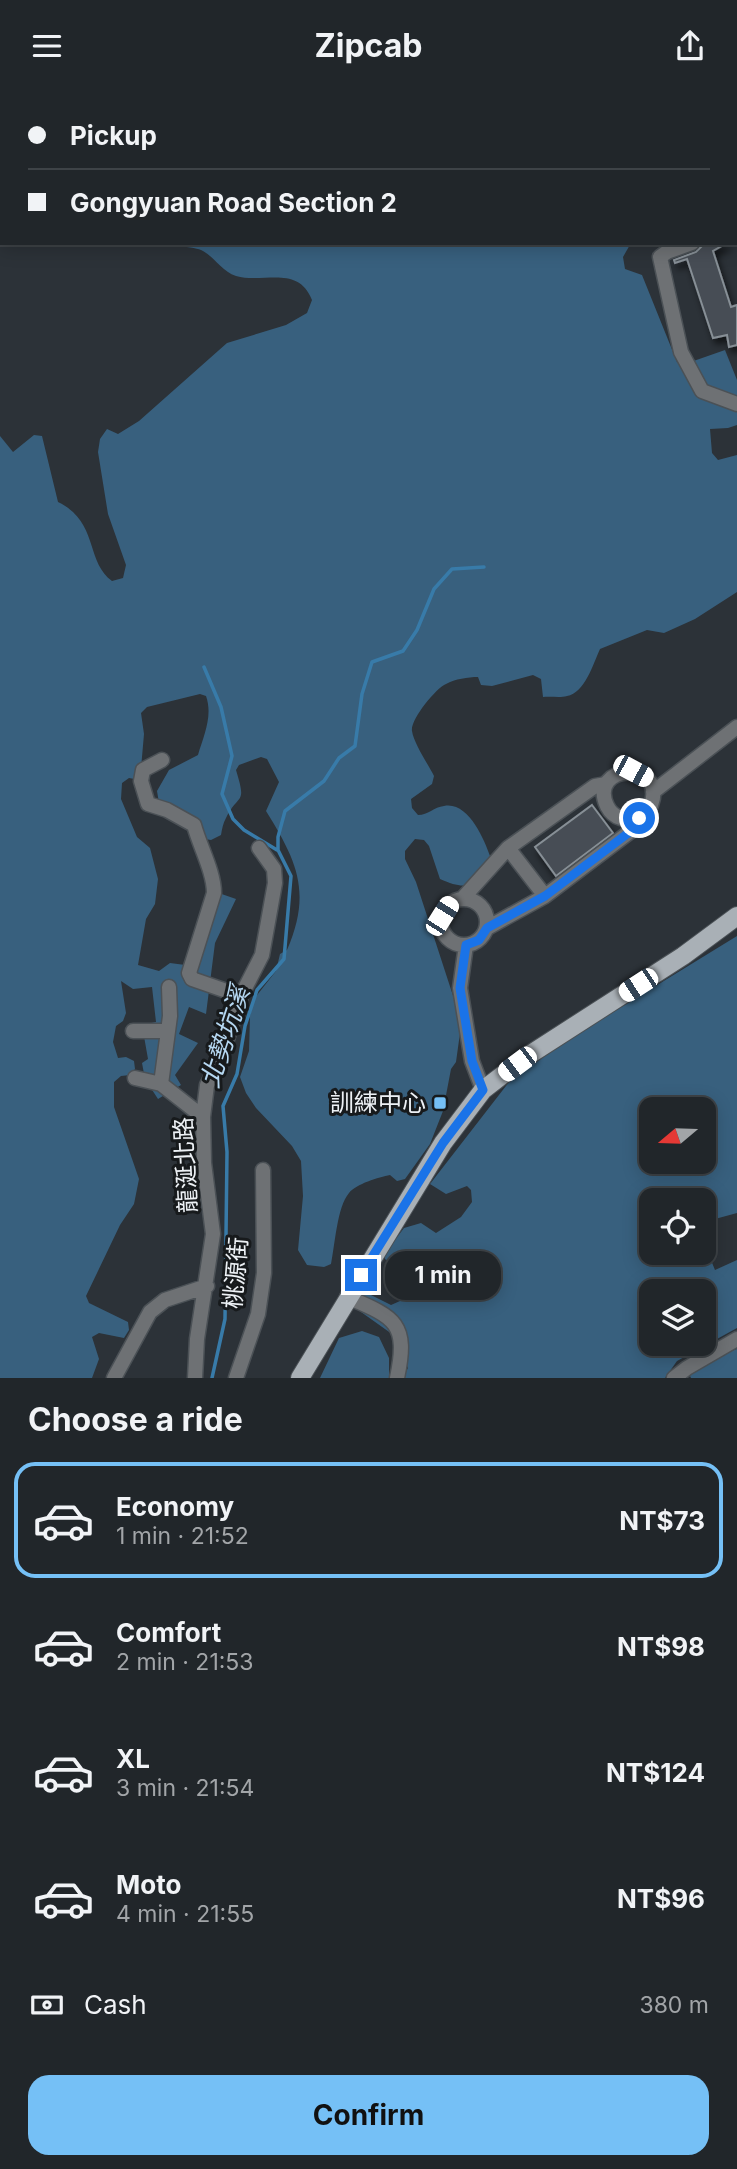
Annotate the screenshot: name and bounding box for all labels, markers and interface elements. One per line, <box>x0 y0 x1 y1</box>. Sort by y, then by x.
text: Zipcab <box>315 26 422 65</box>
icon: menu <box>28 27 66 65</box>
icon: share <box>671 27 709 65</box>
text: Pickup <box>70 120 157 151</box>
text: Gongyuan Road Section 2 <box>70 187 397 218</box>
car <box>610 752 657 790</box>
route start <box>623 802 655 834</box>
car <box>422 893 463 939</box>
car <box>615 965 662 1005</box>
water label: 北勢坑溪 <box>194 979 257 1091</box>
car <box>494 1043 541 1085</box>
place label: 訓練中心 <box>330 1088 426 1117</box>
marker: 訓練中心 <box>432 1095 448 1111</box>
north arrow <box>639 1097 716 1174</box>
map controls <box>639 1097 716 1356</box>
street label: 龍涎北路 <box>169 1116 202 1214</box>
button: locate <box>639 1188 716 1265</box>
street label: 桃源街 <box>218 1236 253 1310</box>
callout: 1 min <box>386 1251 501 1299</box>
route end <box>345 1259 377 1291</box>
text: 1 min <box>415 1261 471 1289</box>
button: layers <box>639 1279 716 1356</box>
text: Choose a ride <box>28 1400 243 1439</box>
icon: car <box>32 1489 95 1552</box>
text: Economy <box>116 1491 234 1522</box>
text: NT$73 <box>619 1505 705 1536</box>
text: 1 min · 21:52 <box>116 1522 249 1550</box>
icon: car <box>32 1615 95 1678</box>
text: Comfort <box>116 1617 221 1648</box>
text: NT$98 <box>617 1631 705 1662</box>
text: 2 min · 21:53 <box>116 1648 254 1676</box>
icon: car <box>32 1741 95 1804</box>
text: XL <box>116 1743 150 1774</box>
text: NT$124 <box>606 1757 705 1788</box>
text: 3 min · 21:54 <box>116 1774 254 1802</box>
icon: car <box>32 1867 95 1930</box>
text: Moto <box>116 1869 181 1900</box>
text: NT$96 <box>617 1883 705 1914</box>
text: 4 min · 21:55 <box>116 1900 254 1928</box>
icon: cash <box>28 1986 66 2024</box>
text: Cash <box>84 1989 147 2020</box>
text: 380 m <box>639 1991 709 2019</box>
button: Confirm <box>28 2075 709 2155</box>

